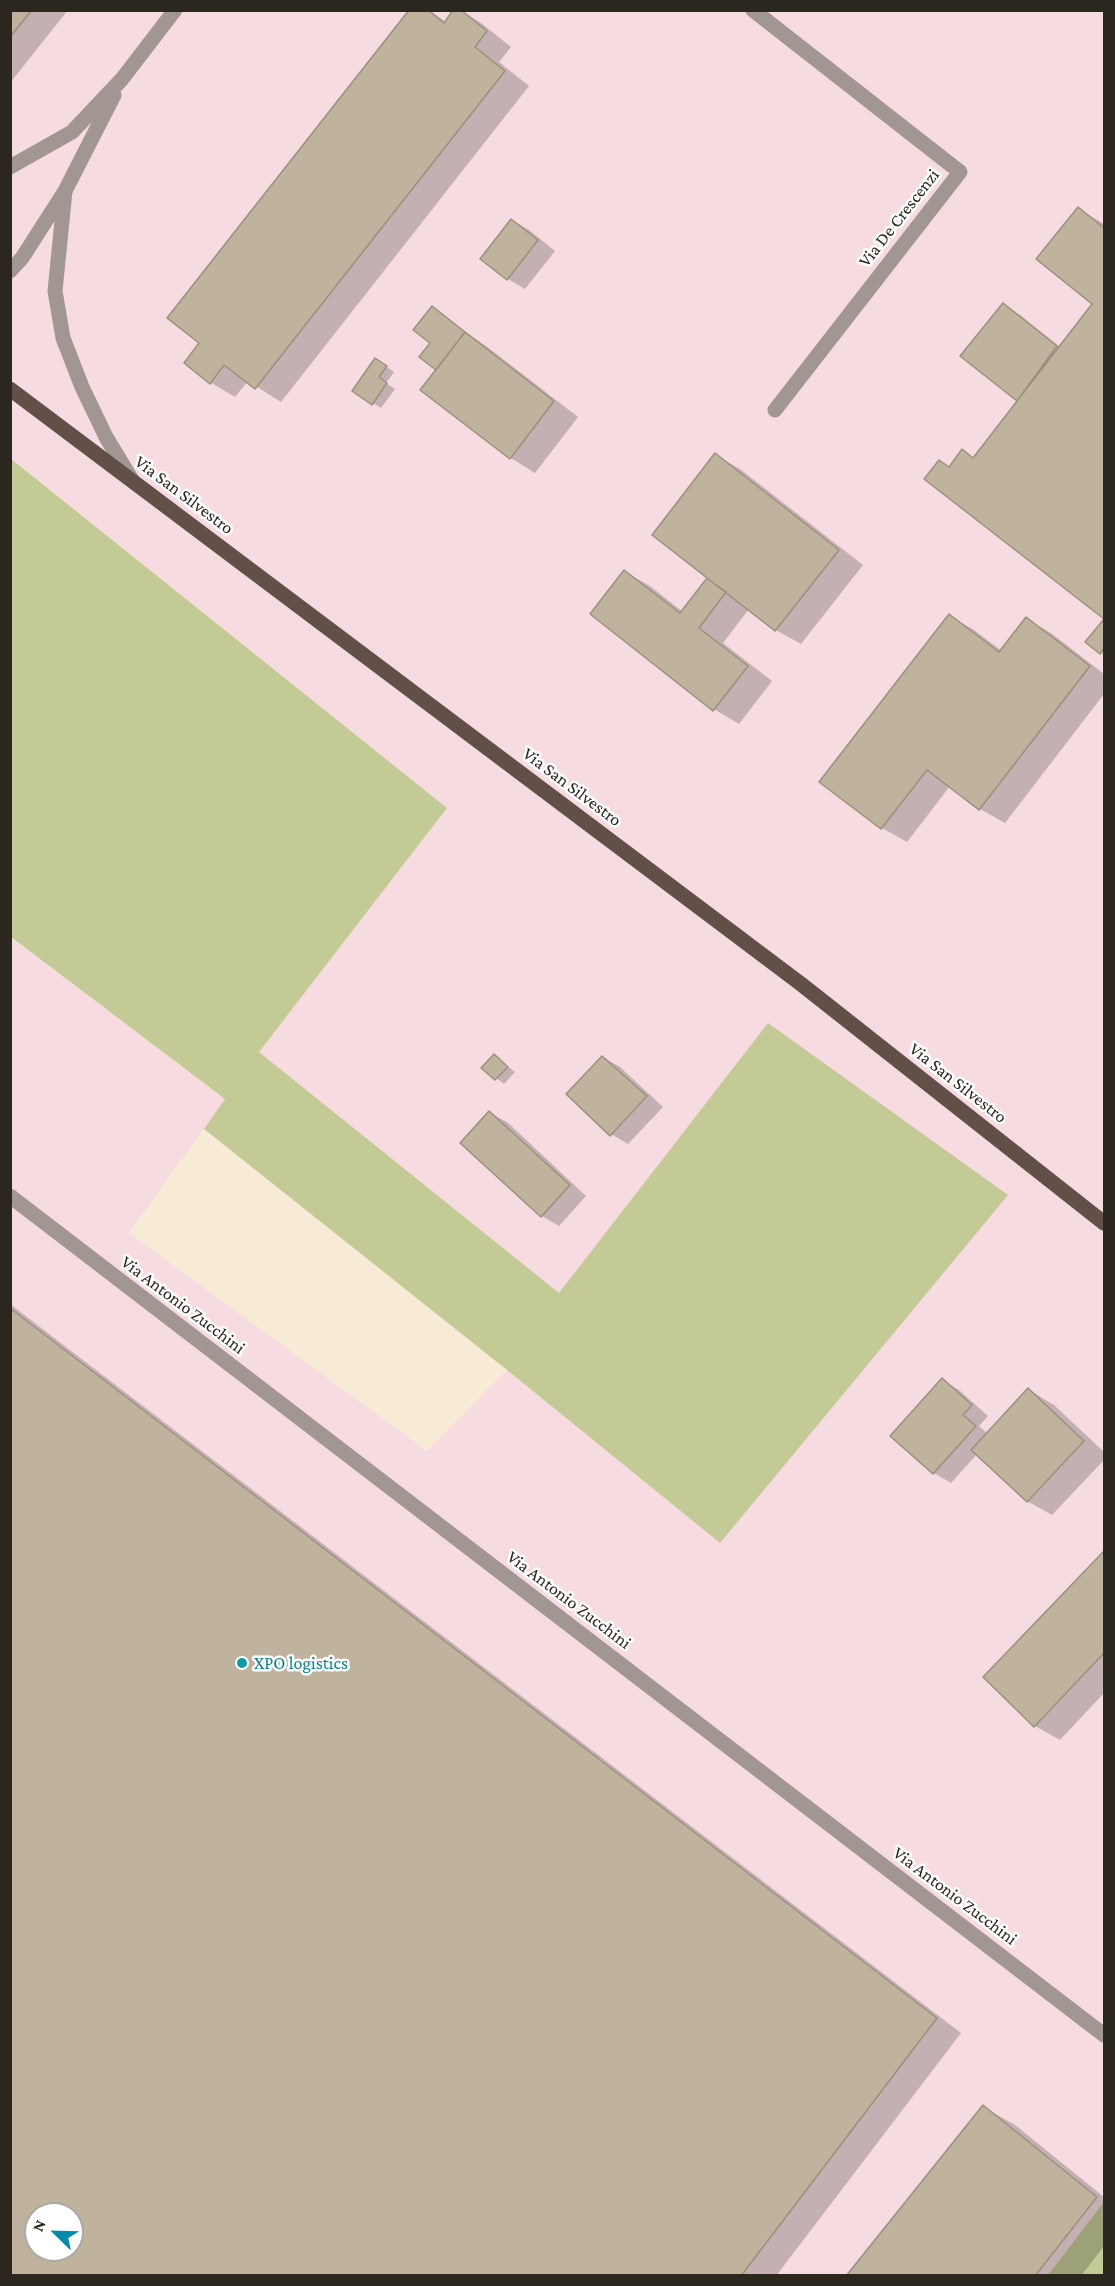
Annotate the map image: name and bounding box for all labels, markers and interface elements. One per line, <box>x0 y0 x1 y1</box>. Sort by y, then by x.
street label: Via De Crescenzi <box>854 165 944 271</box>
street label: Via San Silvestro <box>130 451 238 539</box>
street label: Via San Silvestro <box>518 743 626 831</box>
street label: Via San Silvestro <box>905 1038 1011 1128</box>
street label: Via Antonio Zucchini <box>117 1251 249 1359</box>
street label: Via Antonio Zucchini <box>503 1546 635 1654</box>
place label: XPO logistics <box>254 1652 348 1674</box>
marker: XPO logistics <box>235 1656 249 1670</box>
street label: Via Antonio Zucchini <box>889 1842 1021 1950</box>
north arrow <box>24 2202 84 2262</box>
text: N <box>29 2217 49 2234</box>

